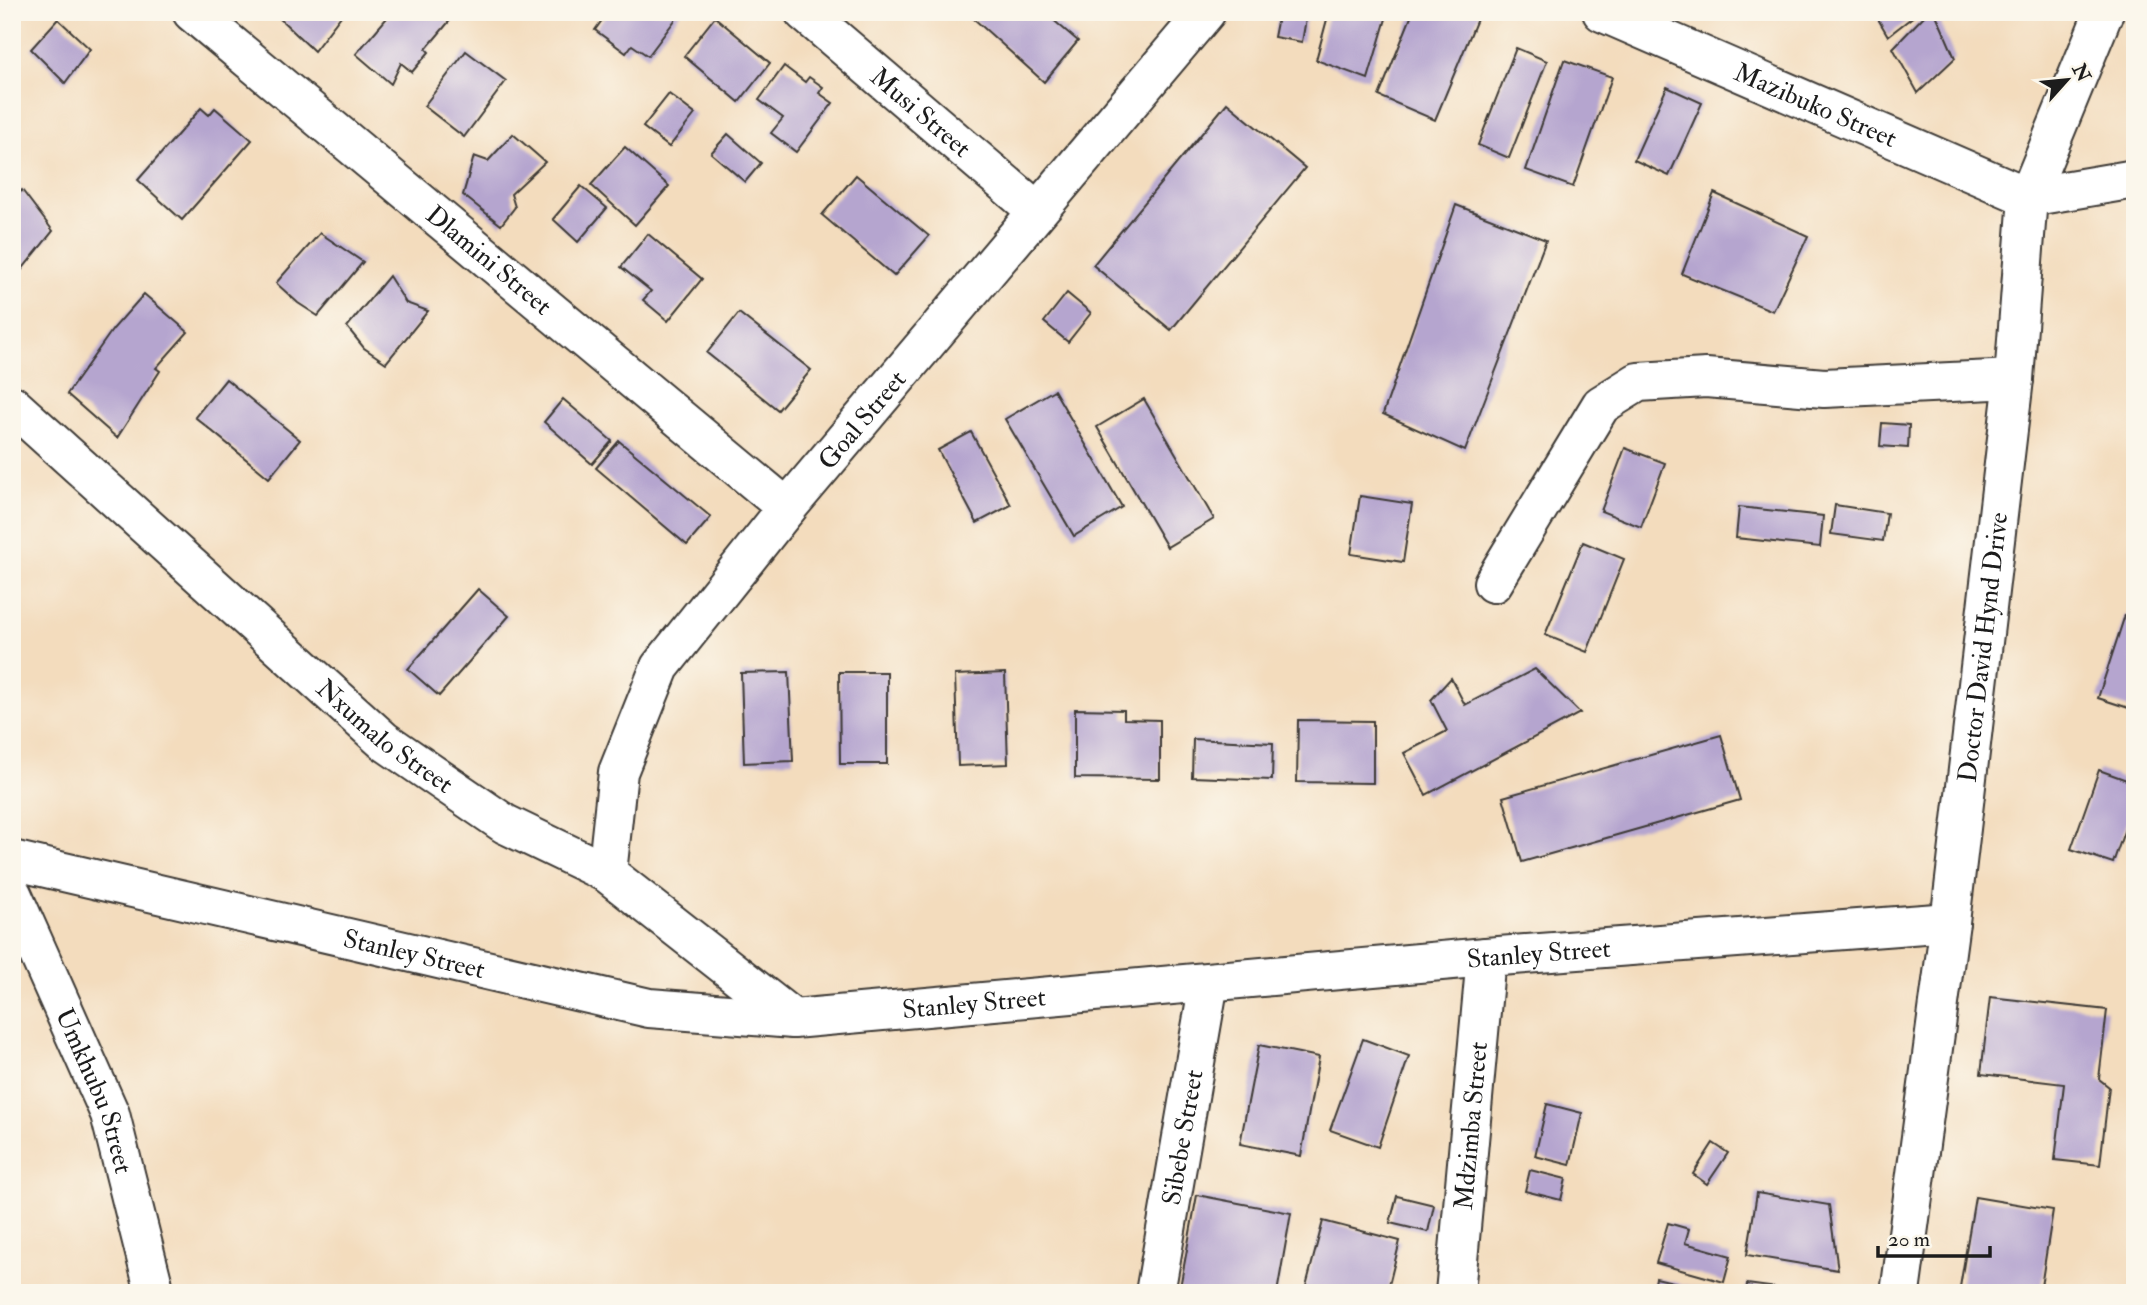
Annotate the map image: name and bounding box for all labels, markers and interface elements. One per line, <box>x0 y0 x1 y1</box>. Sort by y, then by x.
north arrow <box>2032 46 2102 116</box>
street label: Mazibuko Street <box>1729 56 1901 155</box>
text: N <box>2066 59 2096 87</box>
street label: Musi Street <box>864 61 977 165</box>
street label: Dlamini Street <box>419 199 558 322</box>
street label: Goal Street <box>812 364 913 476</box>
street label: Doctor David Hynd Drive <box>1952 510 2015 784</box>
street label: Nxumalo Street <box>309 673 459 801</box>
street label: Stanley Street <box>340 923 488 986</box>
street label: Stanley Street <box>1466 933 1612 976</box>
street label: Stanley Street <box>901 981 1047 1026</box>
street label: Umkhubu Street <box>48 1004 139 1177</box>
street label: Mdzimba Street <box>1448 1040 1495 1211</box>
street label: Sibebe Street <box>1156 1067 1210 1208</box>
scale bar <box>1878 1214 1990 1258</box>
text: 20 m <box>1888 1226 1930 1253</box>

